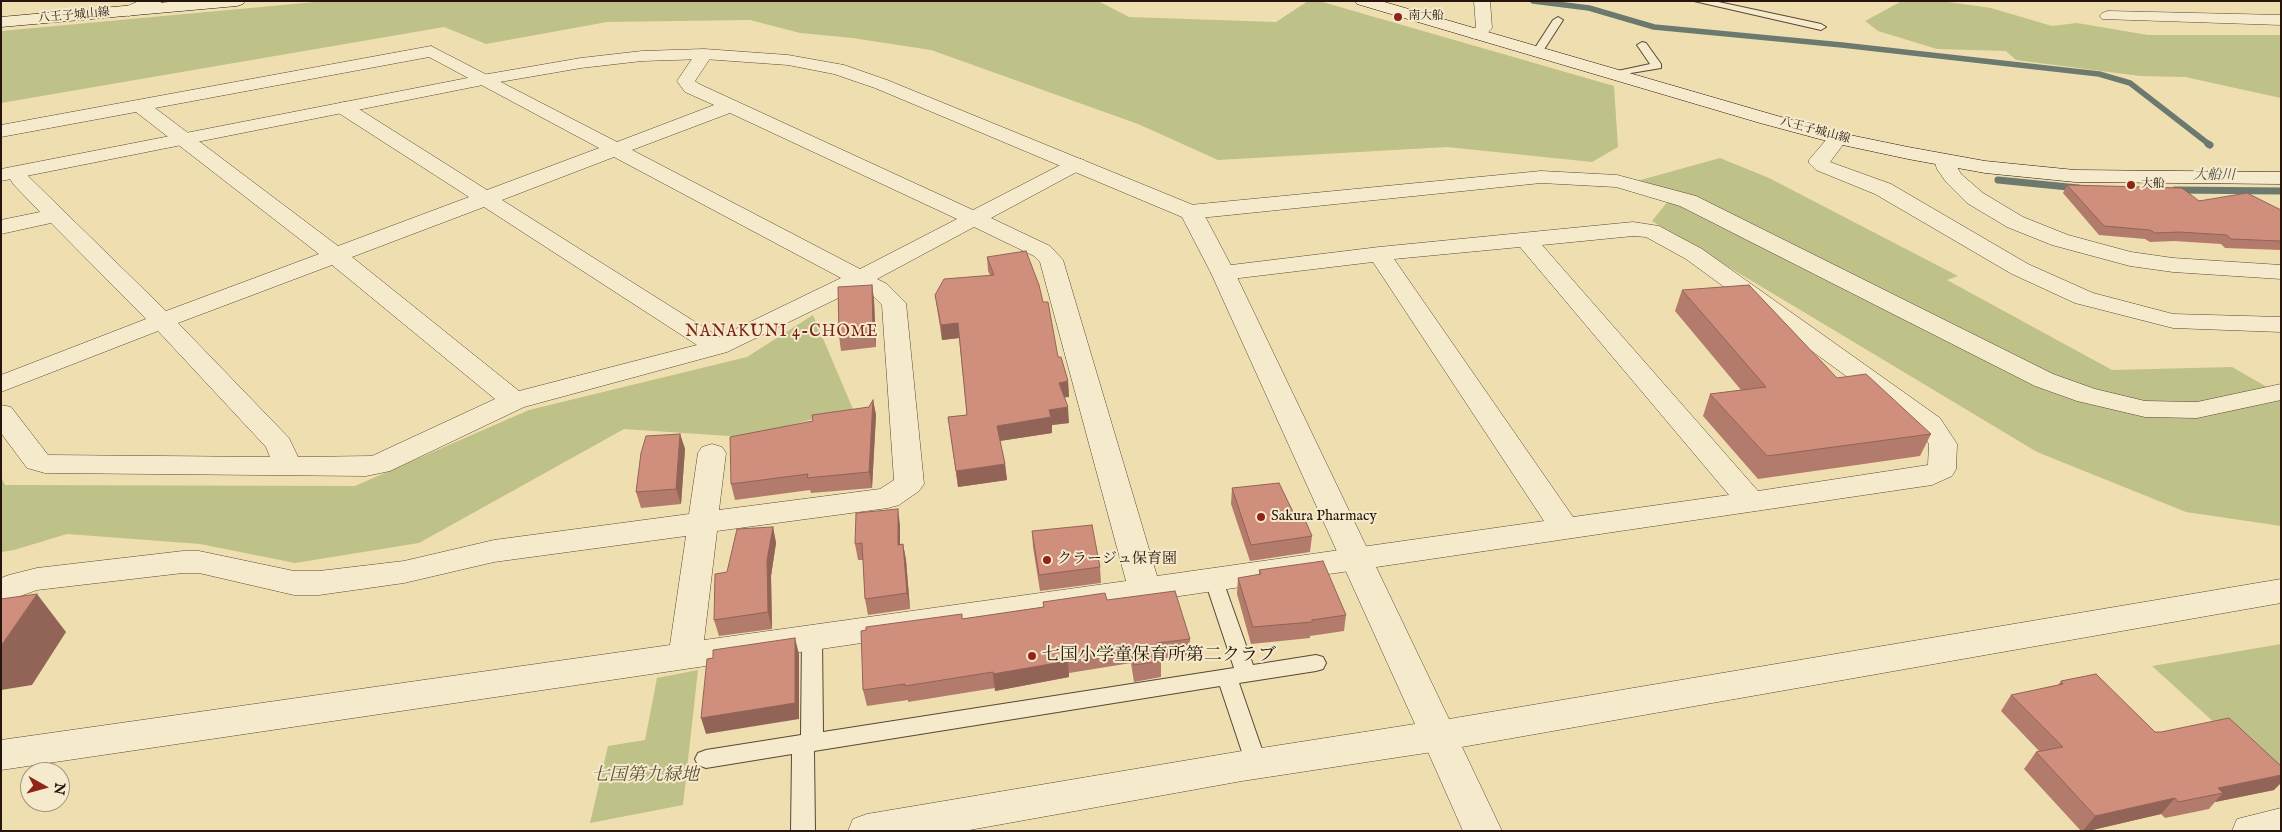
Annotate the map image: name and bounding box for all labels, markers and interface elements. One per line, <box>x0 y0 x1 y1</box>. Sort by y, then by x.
street label: 八王子城山線 <box>38 6 110 26</box>
place label: 南大船 <box>1408 10 1444 24</box>
marker: 南大船 <box>1392 11 1404 23</box>
street label: 八王子城山線 <box>1778 115 1852 147</box>
water label: 大船川 <box>2193 168 2235 184</box>
place label: 大船 <box>2141 178 2165 192</box>
marker: 大船 <box>2125 179 2137 191</box>
district label: NANAKUNI 4-CHOME <box>683 323 881 343</box>
place label: Sakura Pharmacy <box>1271 508 1377 526</box>
marker: Sakura Pharmacy <box>1255 511 1267 523</box>
place label: クラージュ保育園 <box>1057 551 1177 569</box>
marker: クラージュ保育園 <box>1041 554 1053 566</box>
place label: 七国小学童保育所第二クラブ <box>1042 645 1276 667</box>
marker: 七国小学童保育所第二クラブ <box>1026 650 1038 662</box>
north arrow <box>20 762 70 812</box>
park label: 七国第九緑地 <box>591 765 699 787</box>
text: N <box>49 782 69 796</box>

